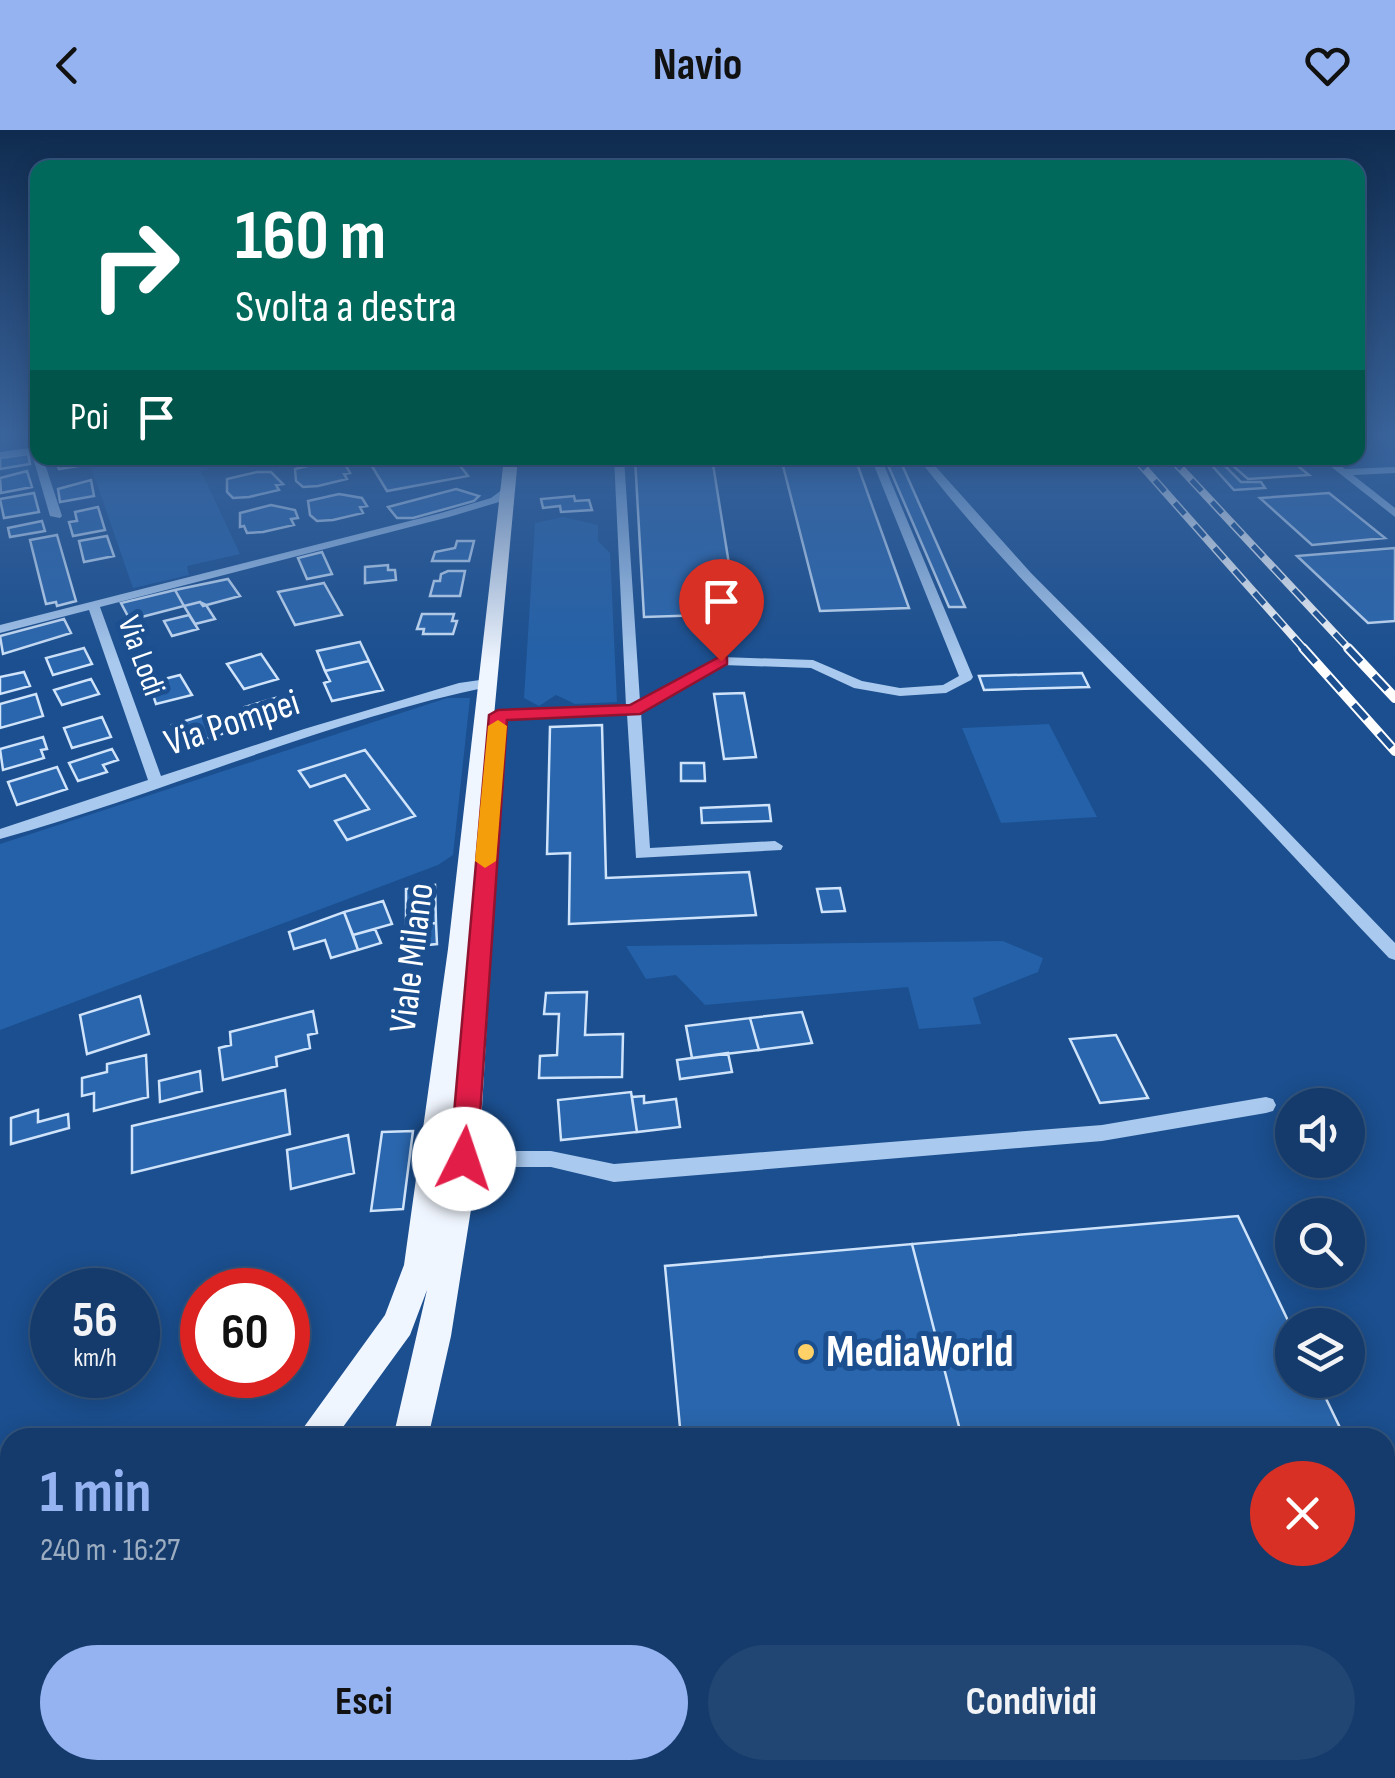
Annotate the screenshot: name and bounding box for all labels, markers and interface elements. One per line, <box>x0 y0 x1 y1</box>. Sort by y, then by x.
icon: back <box>40 38 95 93</box>
text: Navio <box>653 38 742 93</box>
icon: heart <box>1300 38 1355 93</box>
text: 160 m <box>235 195 386 279</box>
icon: right <box>70 200 200 330</box>
text: Svolta a destra <box>235 280 457 335</box>
icon: arrive <box>129 390 184 445</box>
text: Poi <box>70 395 109 440</box>
pin <box>679 559 764 662</box>
icon: arrive <box>694 574 749 629</box>
street label: Via Lodi <box>109 611 173 701</box>
street label: Via Pompei <box>159 680 305 766</box>
street label: Viale Milano <box>380 881 444 1035</box>
map controls <box>1275 1088 1365 1398</box>
button: sound <box>1275 1088 1365 1178</box>
position arrow <box>412 1107 516 1211</box>
button: search <box>1275 1198 1365 1288</box>
speed limit sign: 60 <box>180 1268 310 1398</box>
text: 56 <box>72 1291 118 1351</box>
button: layers <box>1275 1308 1365 1398</box>
place label: MediaWorld <box>826 1325 1014 1380</box>
marker: MediaWorld <box>795 1341 817 1363</box>
text: km/h <box>73 1343 117 1374</box>
text: 1 min <box>40 1457 152 1529</box>
button: close <box>1250 1461 1355 1566</box>
text: 240 m · 16:27 <box>40 1531 180 1570</box>
button: Esci <box>40 1645 688 1760</box>
button: Condividi <box>708 1645 1355 1760</box>

